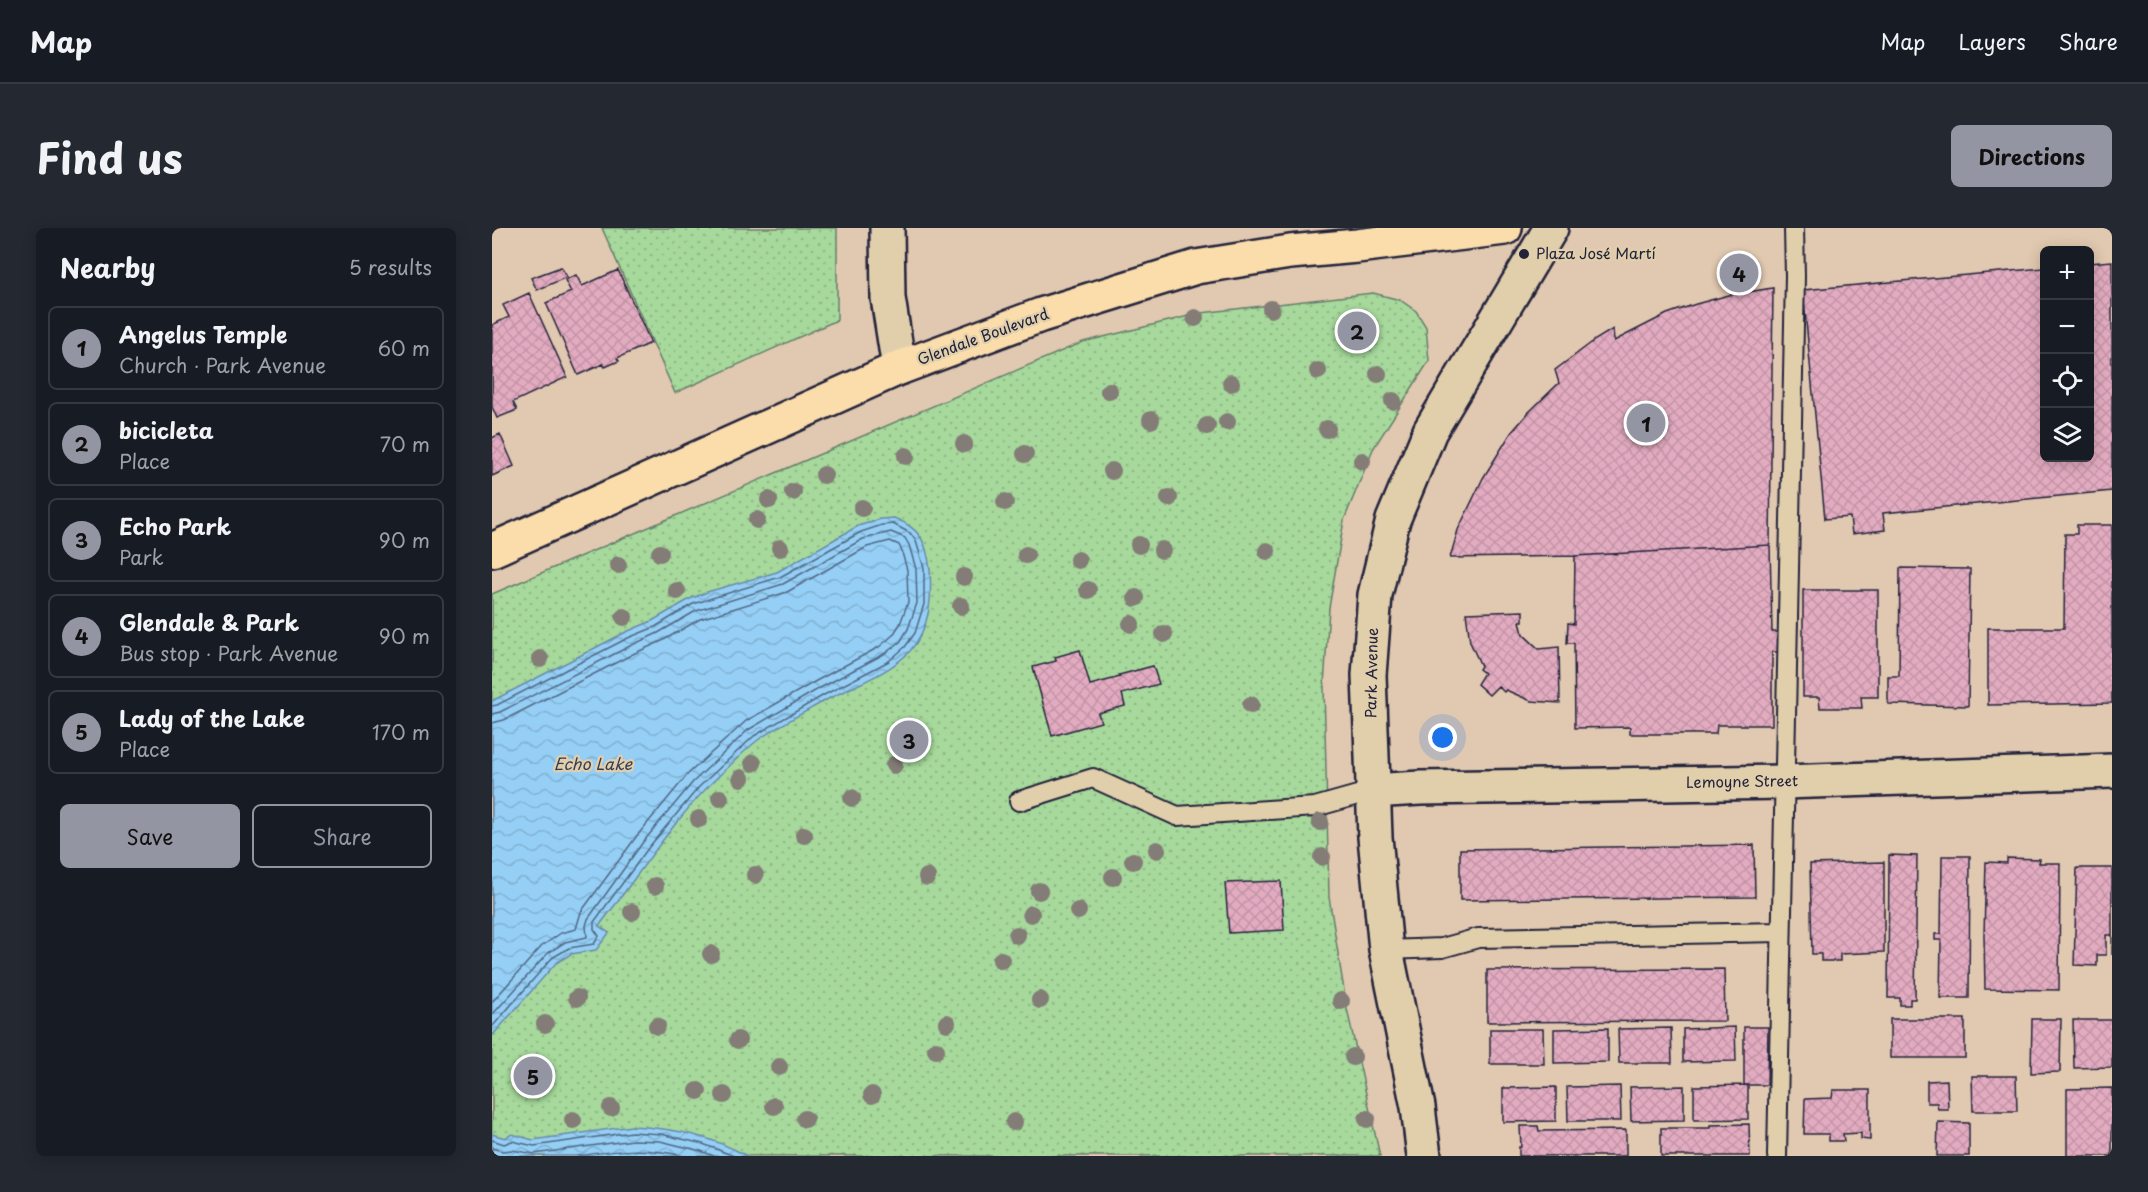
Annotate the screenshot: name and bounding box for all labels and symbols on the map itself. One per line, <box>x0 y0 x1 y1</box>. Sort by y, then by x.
place label: Plaza José Martí <box>1536 241 1657 264</box>
marker: Plaza José Martí <box>1517 247 1531 261</box>
pin: 4 <box>1720 250 1758 296</box>
street label: Glendale Boulevard <box>914 301 1051 370</box>
pin: 2 <box>1338 308 1376 354</box>
pin: 1 <box>1626 400 1666 446</box>
street label: Park Avenue <box>1358 628 1383 718</box>
pin: 3 <box>890 718 928 762</box>
your location <box>1428 723 1457 752</box>
water label: Echo Lake <box>554 751 634 775</box>
street label: Lemoyne Street <box>1686 768 1798 793</box>
pin: 5 <box>514 1054 552 1098</box>

